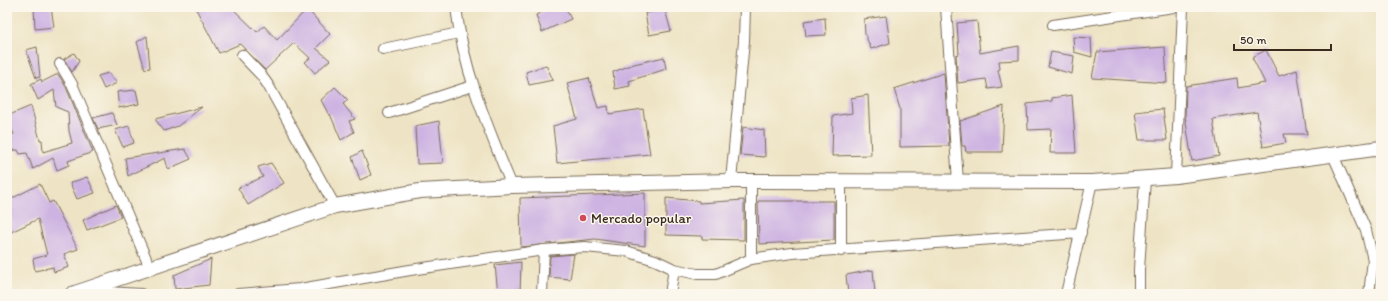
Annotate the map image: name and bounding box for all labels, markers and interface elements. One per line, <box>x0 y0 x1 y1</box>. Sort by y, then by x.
scale bar <box>1234 26 1331 52</box>
text: 50 m <box>1240 33 1266 47</box>
place label: Mercado popular <box>591 210 692 227</box>
marker: Mercado popular <box>578 213 588 223</box>

